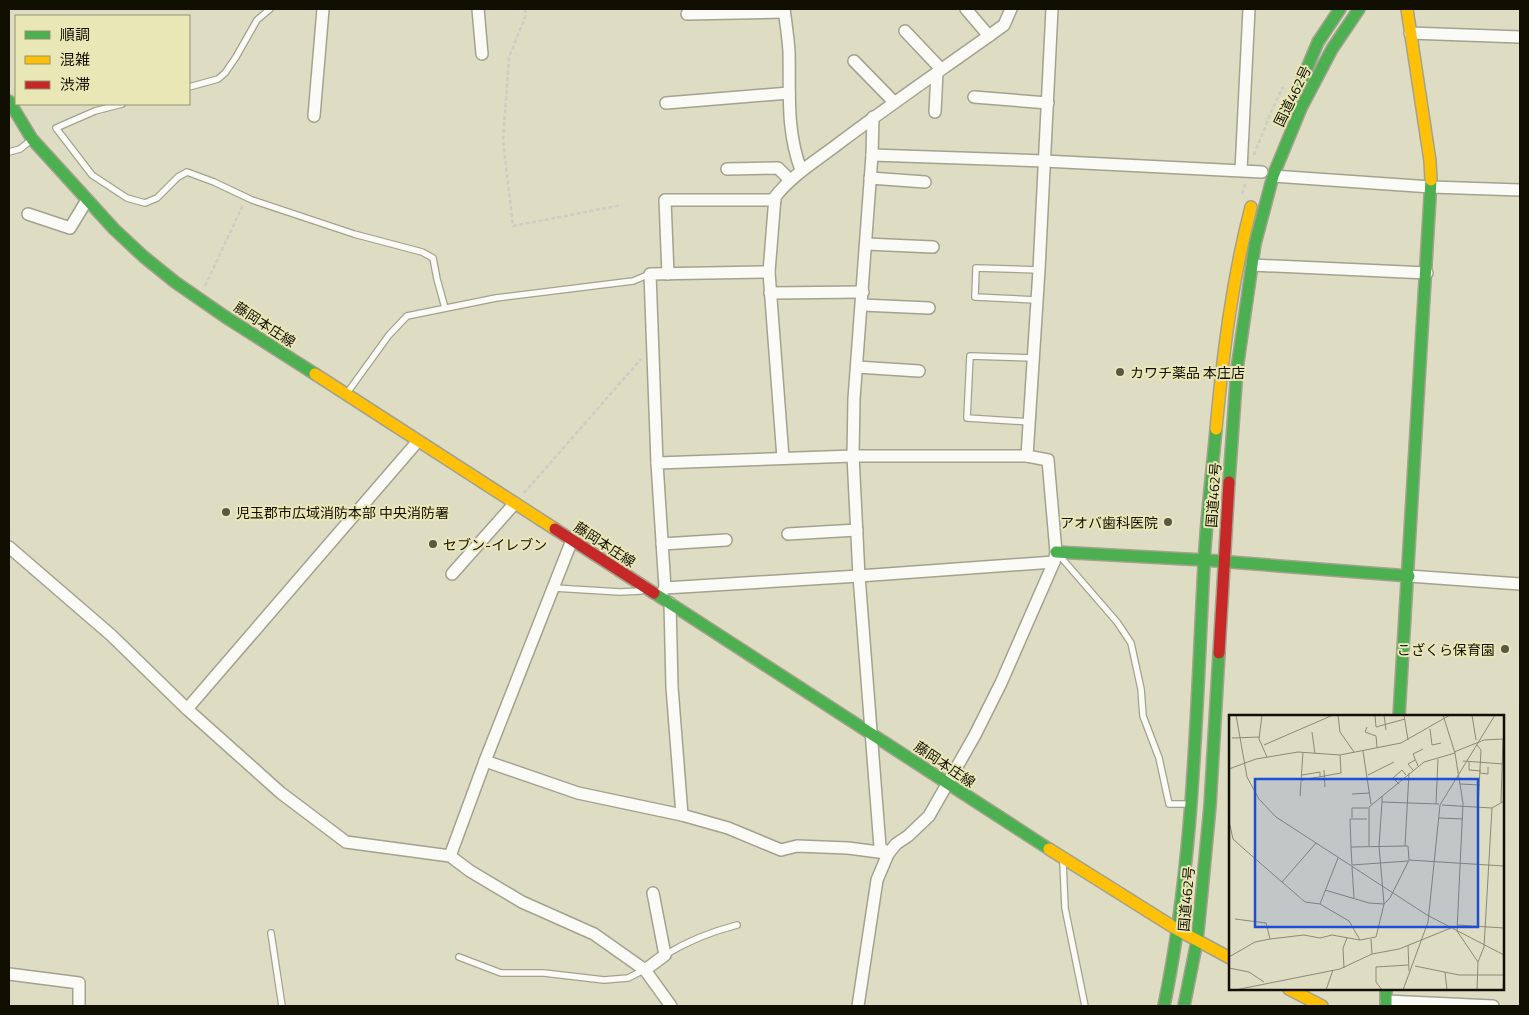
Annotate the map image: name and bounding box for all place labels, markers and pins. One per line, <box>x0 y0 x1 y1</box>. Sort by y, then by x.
place label: カワチ薬品 本庄店 <box>1130 362 1245 383</box>
marker: カワチ薬品 本庄店 <box>1114 366 1126 378</box>
place label: 児玉郡市広域消防本部 中央消防署 <box>236 502 449 523</box>
marker: 児玉郡市広域消防本部 中央消防署 <box>220 506 232 518</box>
place label: アオバ歯科医院 <box>1060 512 1158 533</box>
marker: アオバ歯科医院 <box>1162 516 1174 528</box>
place label: セブン-イレブン <box>443 534 547 555</box>
marker: セブン-イレブン <box>427 538 439 550</box>
place label: こざくら保育園 <box>1397 639 1495 660</box>
marker: こざくら保育園 <box>1499 643 1511 655</box>

